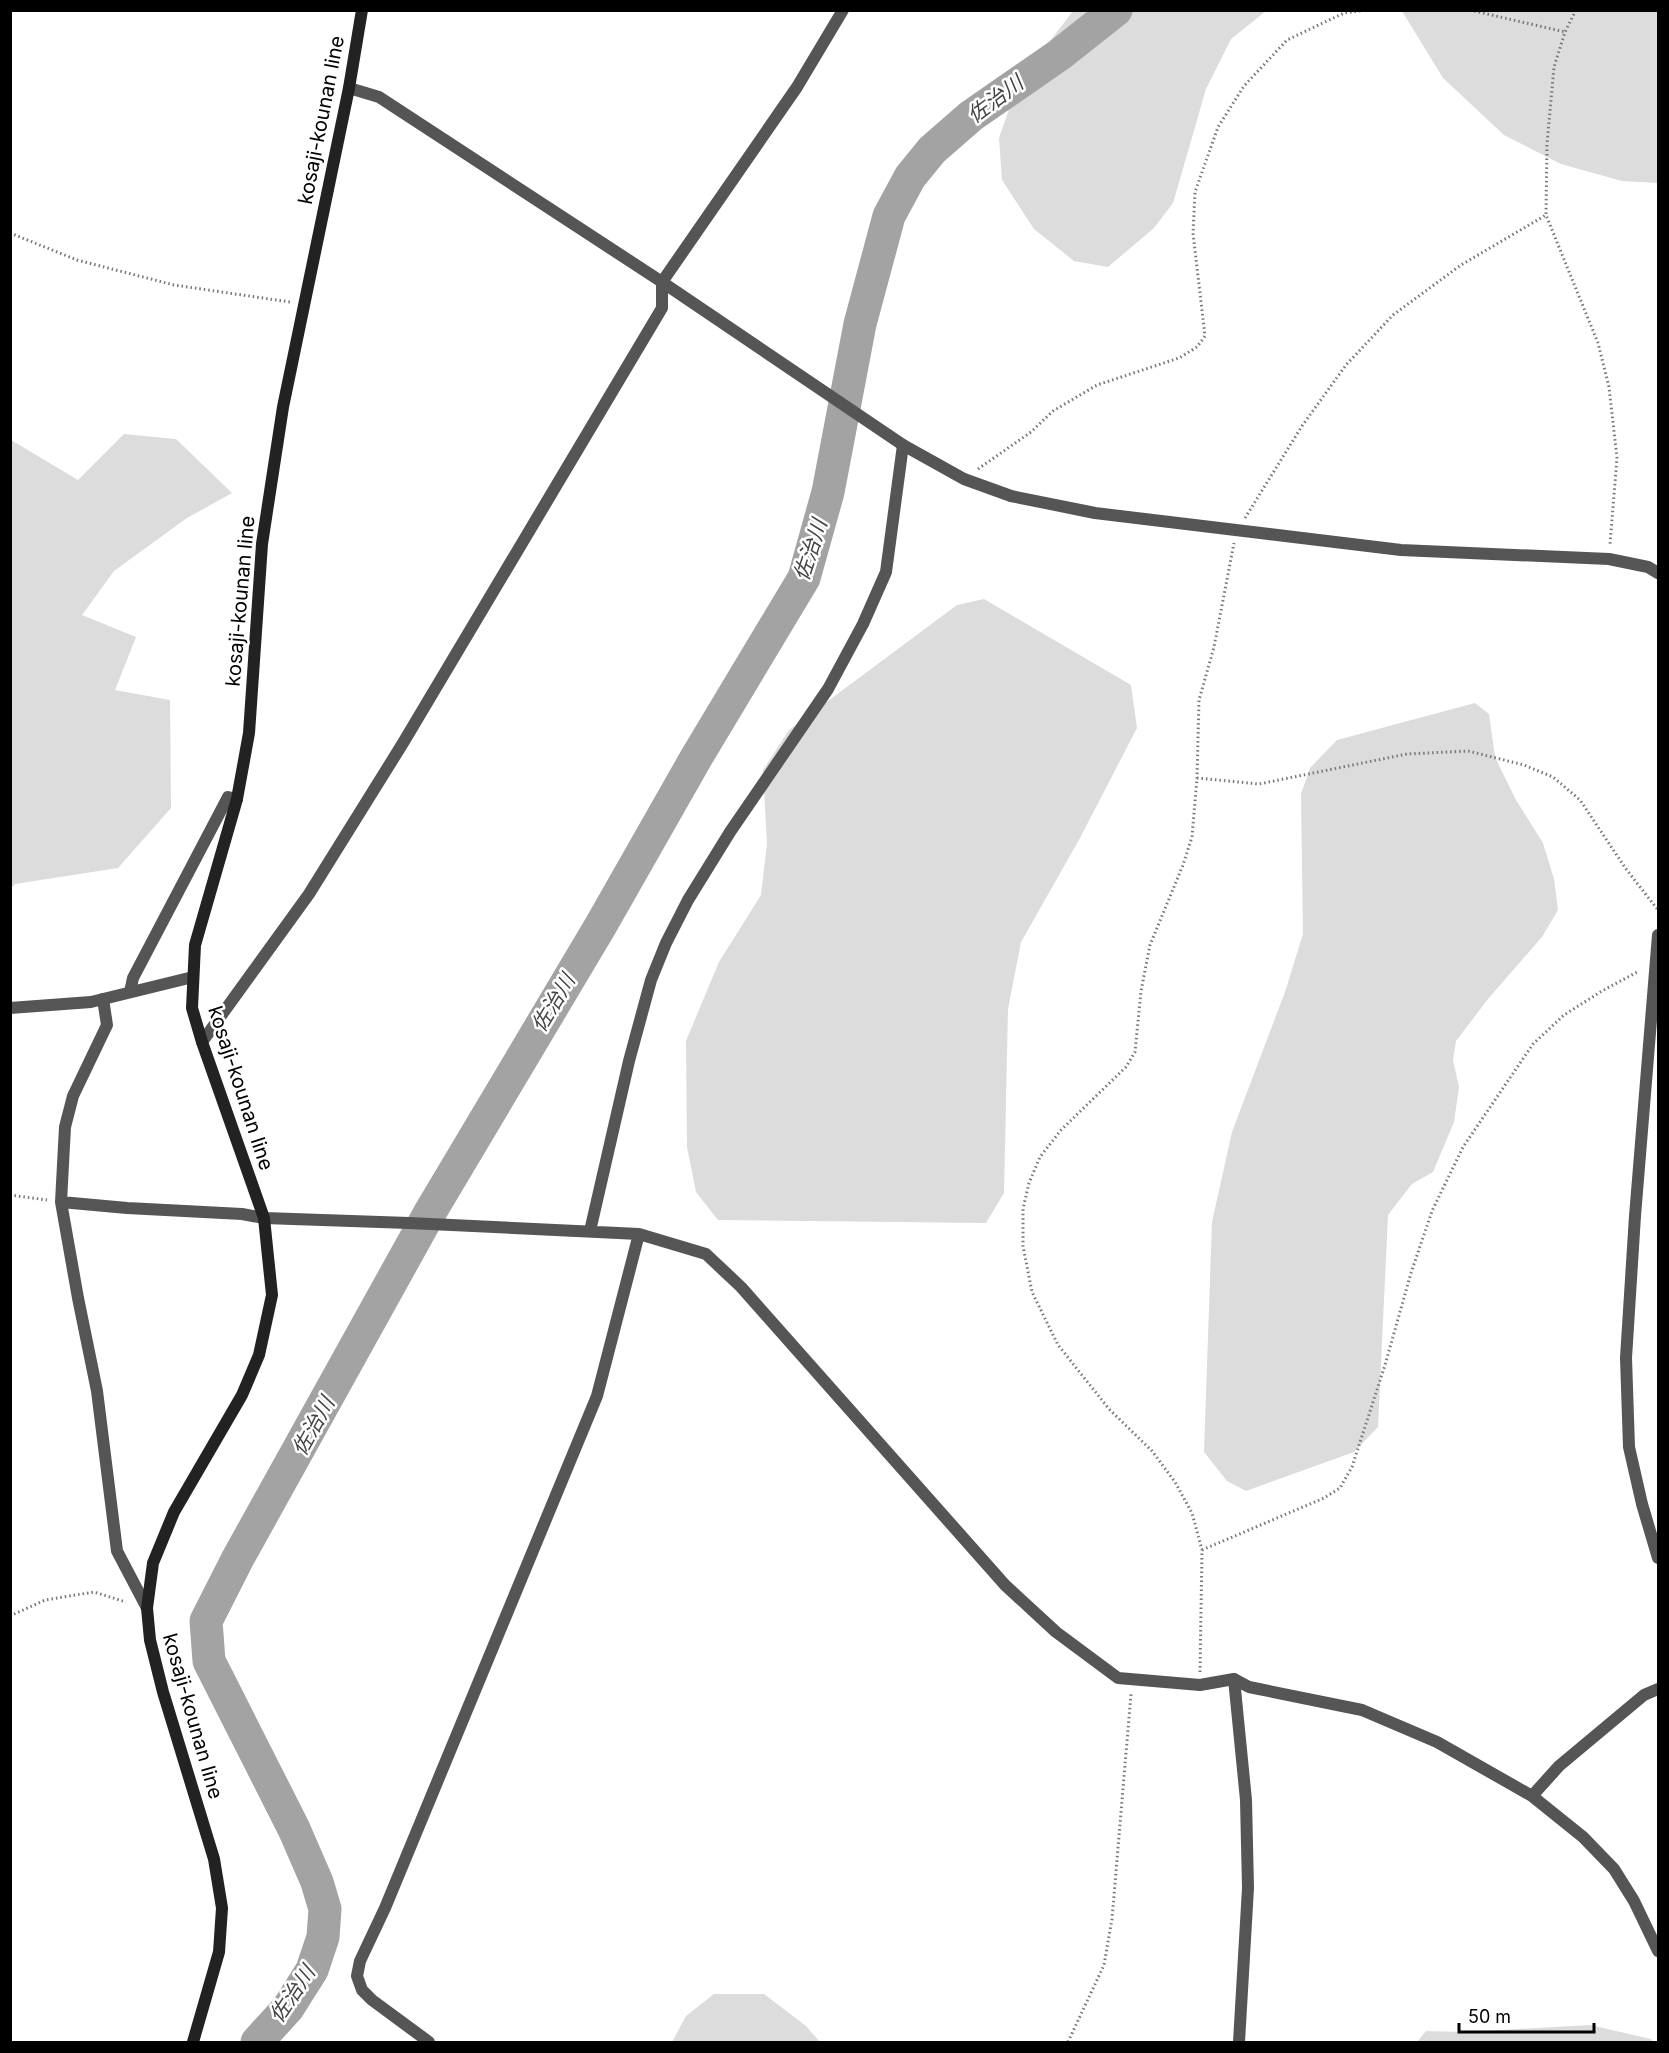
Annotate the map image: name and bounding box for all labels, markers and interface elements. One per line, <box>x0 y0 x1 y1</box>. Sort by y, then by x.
street label: kosaji-kounan line <box>293 34 349 206</box>
water label: 佐治川 <box>962 69 1029 128</box>
water label: 佐治川 <box>788 514 832 584</box>
street label: kosaji-kounan line <box>221 515 259 687</box>
water label: 佐治川 <box>526 968 581 1036</box>
street label: kosaji-kounan line <box>203 1003 279 1173</box>
water label: 佐治川 <box>287 1391 340 1460</box>
street label: kosaji-kounan line <box>158 1630 228 1802</box>
water label: 佐治川 <box>264 1959 321 2027</box>
scale bar <box>1459 1996 1594 2034</box>
text: 50 m <box>1468 2006 1511 2027</box>

